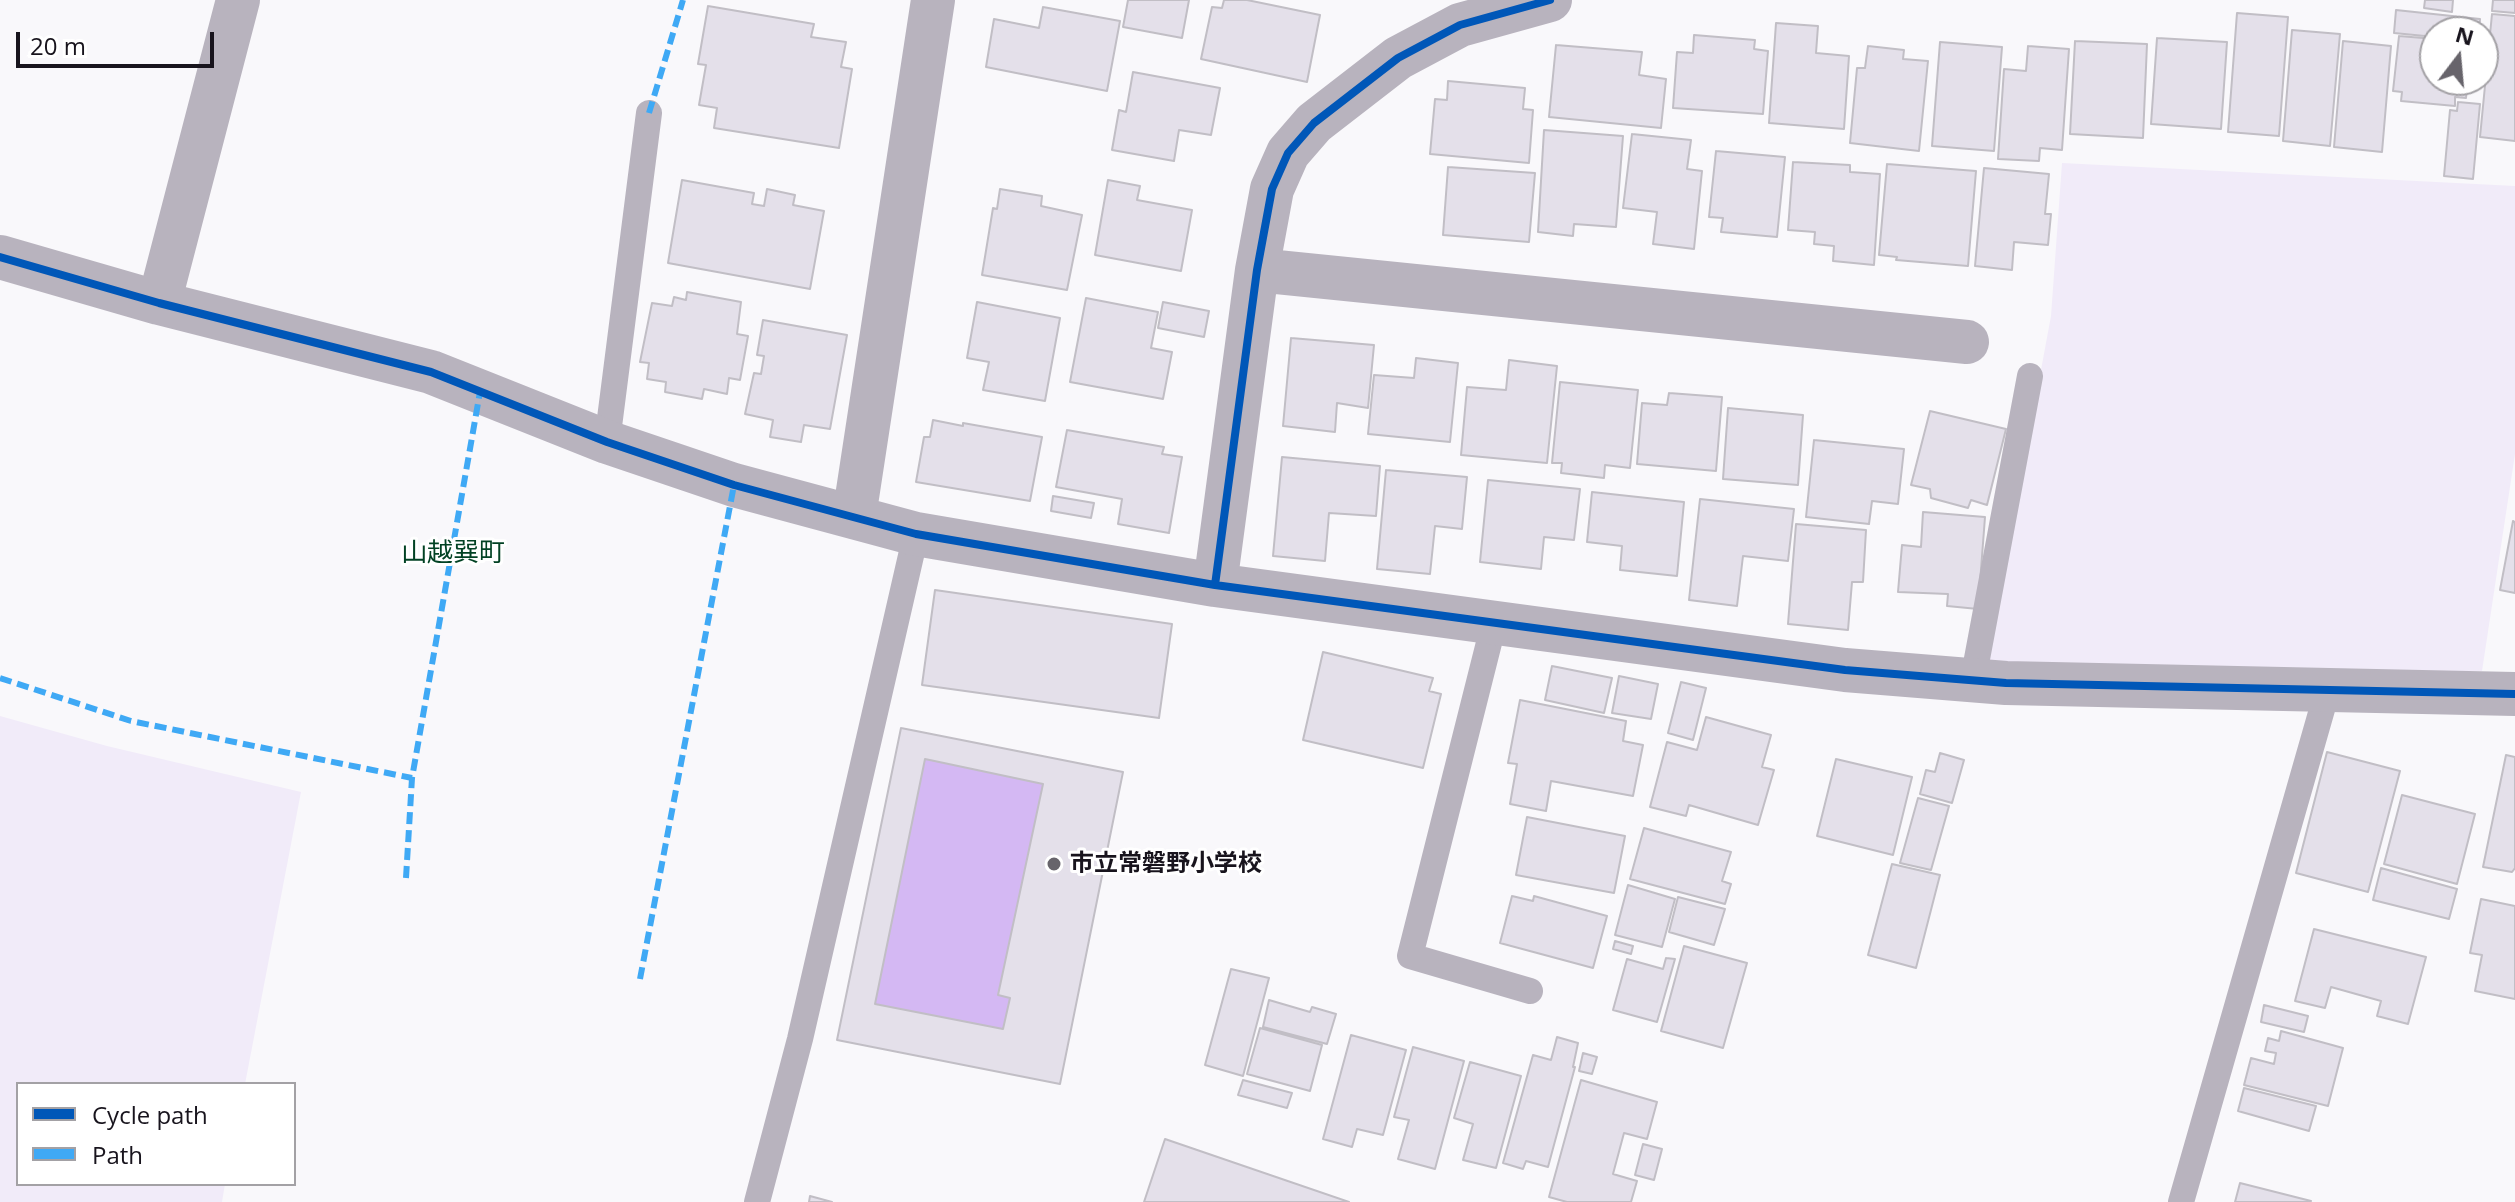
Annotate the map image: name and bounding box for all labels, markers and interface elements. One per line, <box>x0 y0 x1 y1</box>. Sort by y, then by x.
scale bar <box>20 16 218 66</box>
north arrow <box>2419 16 2499 96</box>
text: N <box>2452 18 2478 52</box>
text: 20 m <box>30 29 86 62</box>
district label: 山越巽町 <box>401 538 505 570</box>
place label: 市立常磐野小学校 <box>1070 850 1262 878</box>
marker: 市立常磐野小学校 <box>1045 855 1063 873</box>
legend <box>16 1082 296 1186</box>
text: Cycle path <box>92 1098 208 1131</box>
text: Path <box>92 1138 143 1171</box>

